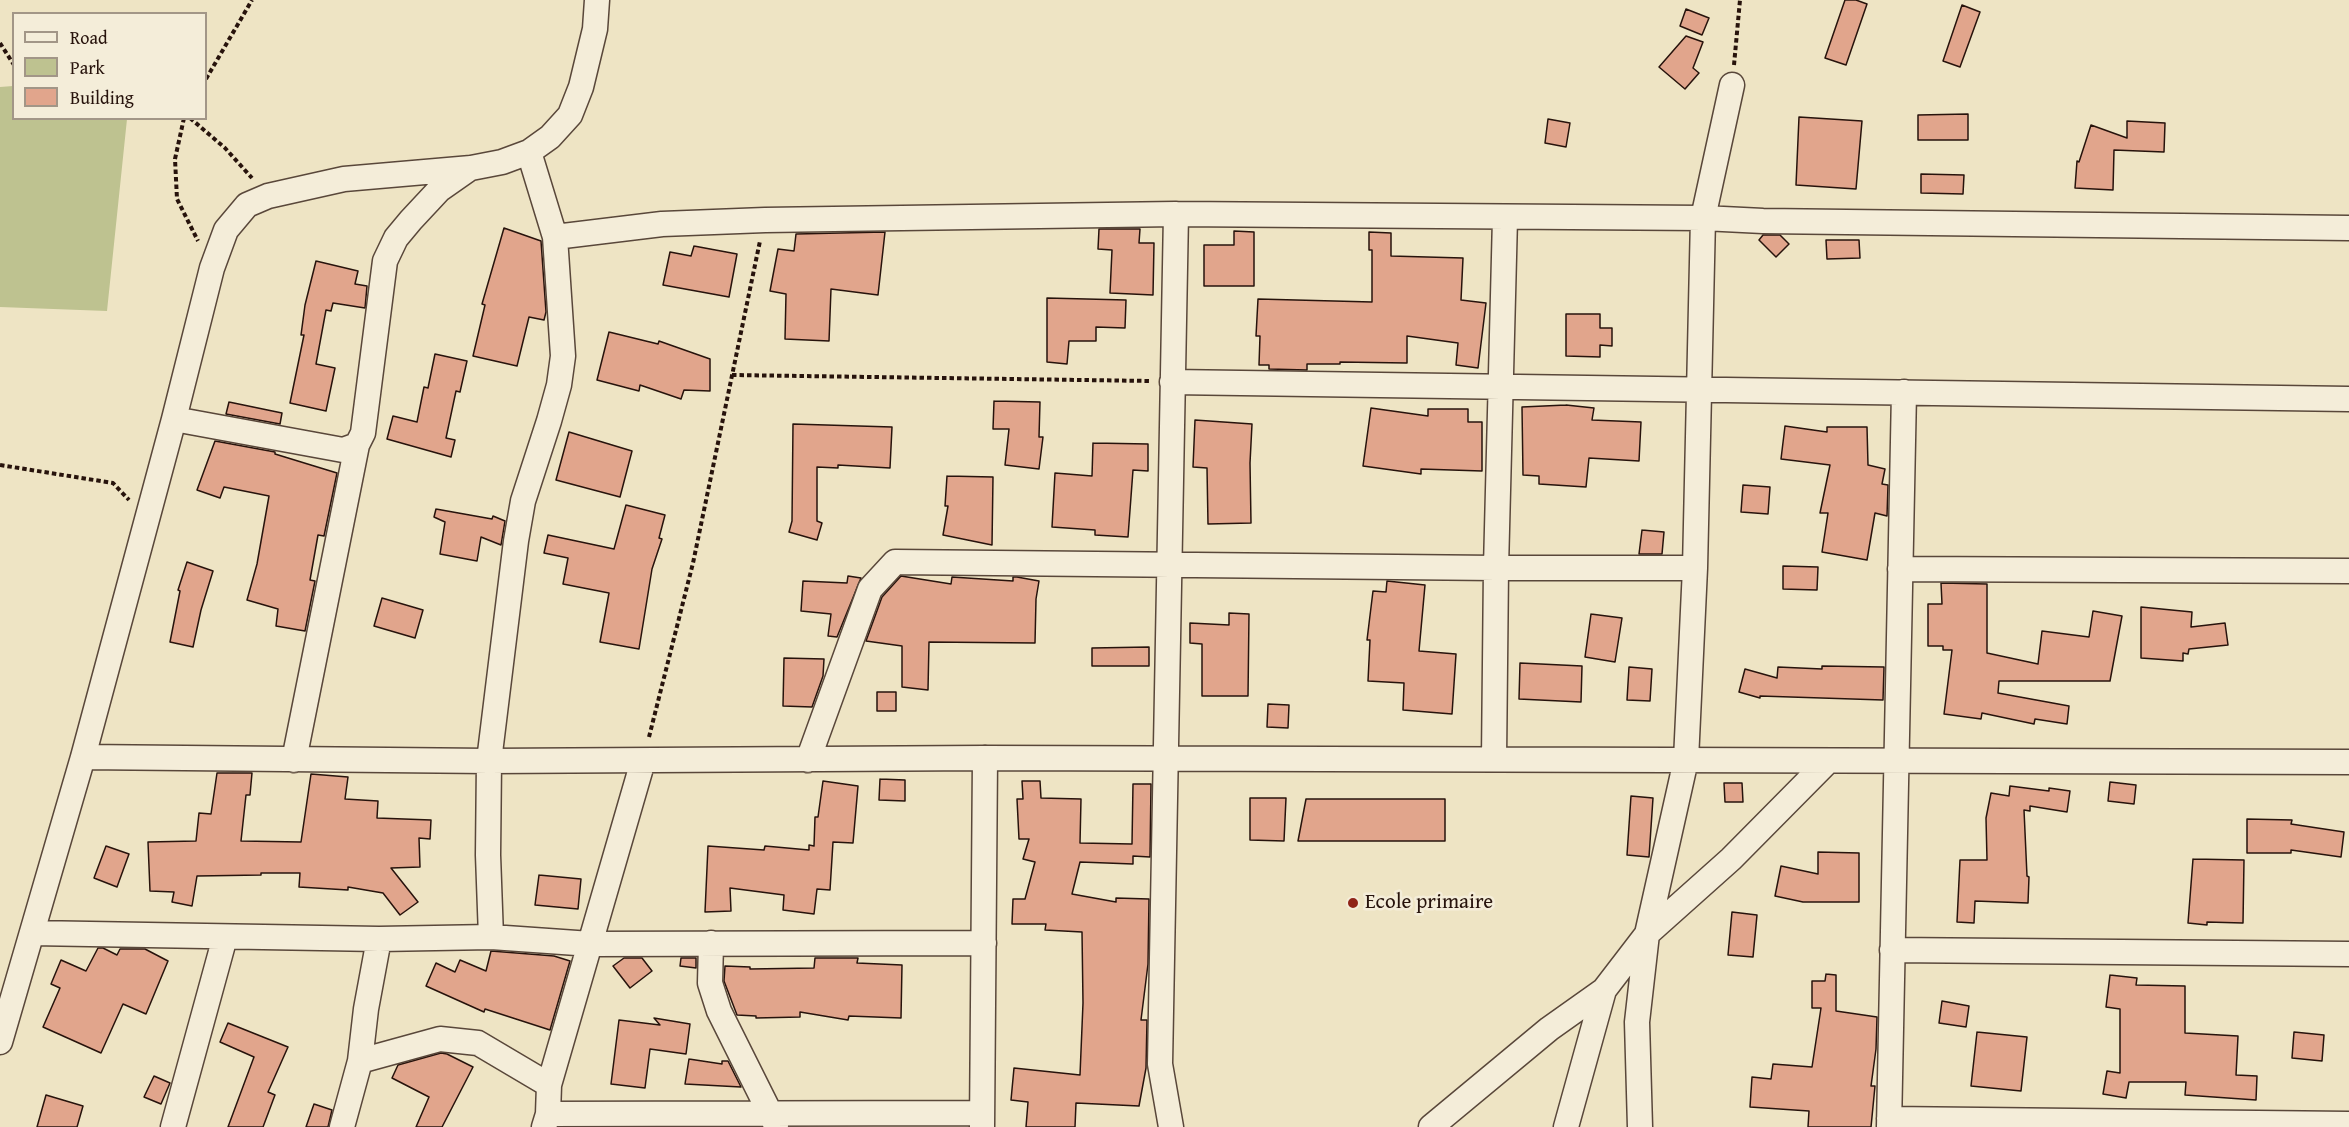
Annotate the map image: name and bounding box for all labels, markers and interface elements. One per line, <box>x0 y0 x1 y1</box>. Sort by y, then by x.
legend <box>12 12 207 120</box>
text: Road <box>70 24 108 51</box>
text: Park <box>70 54 105 81</box>
text: Building <box>70 84 134 111</box>
place label: Ecole primaire <box>1365 890 1493 916</box>
marker: Ecole primaire <box>1346 896 1360 910</box>

